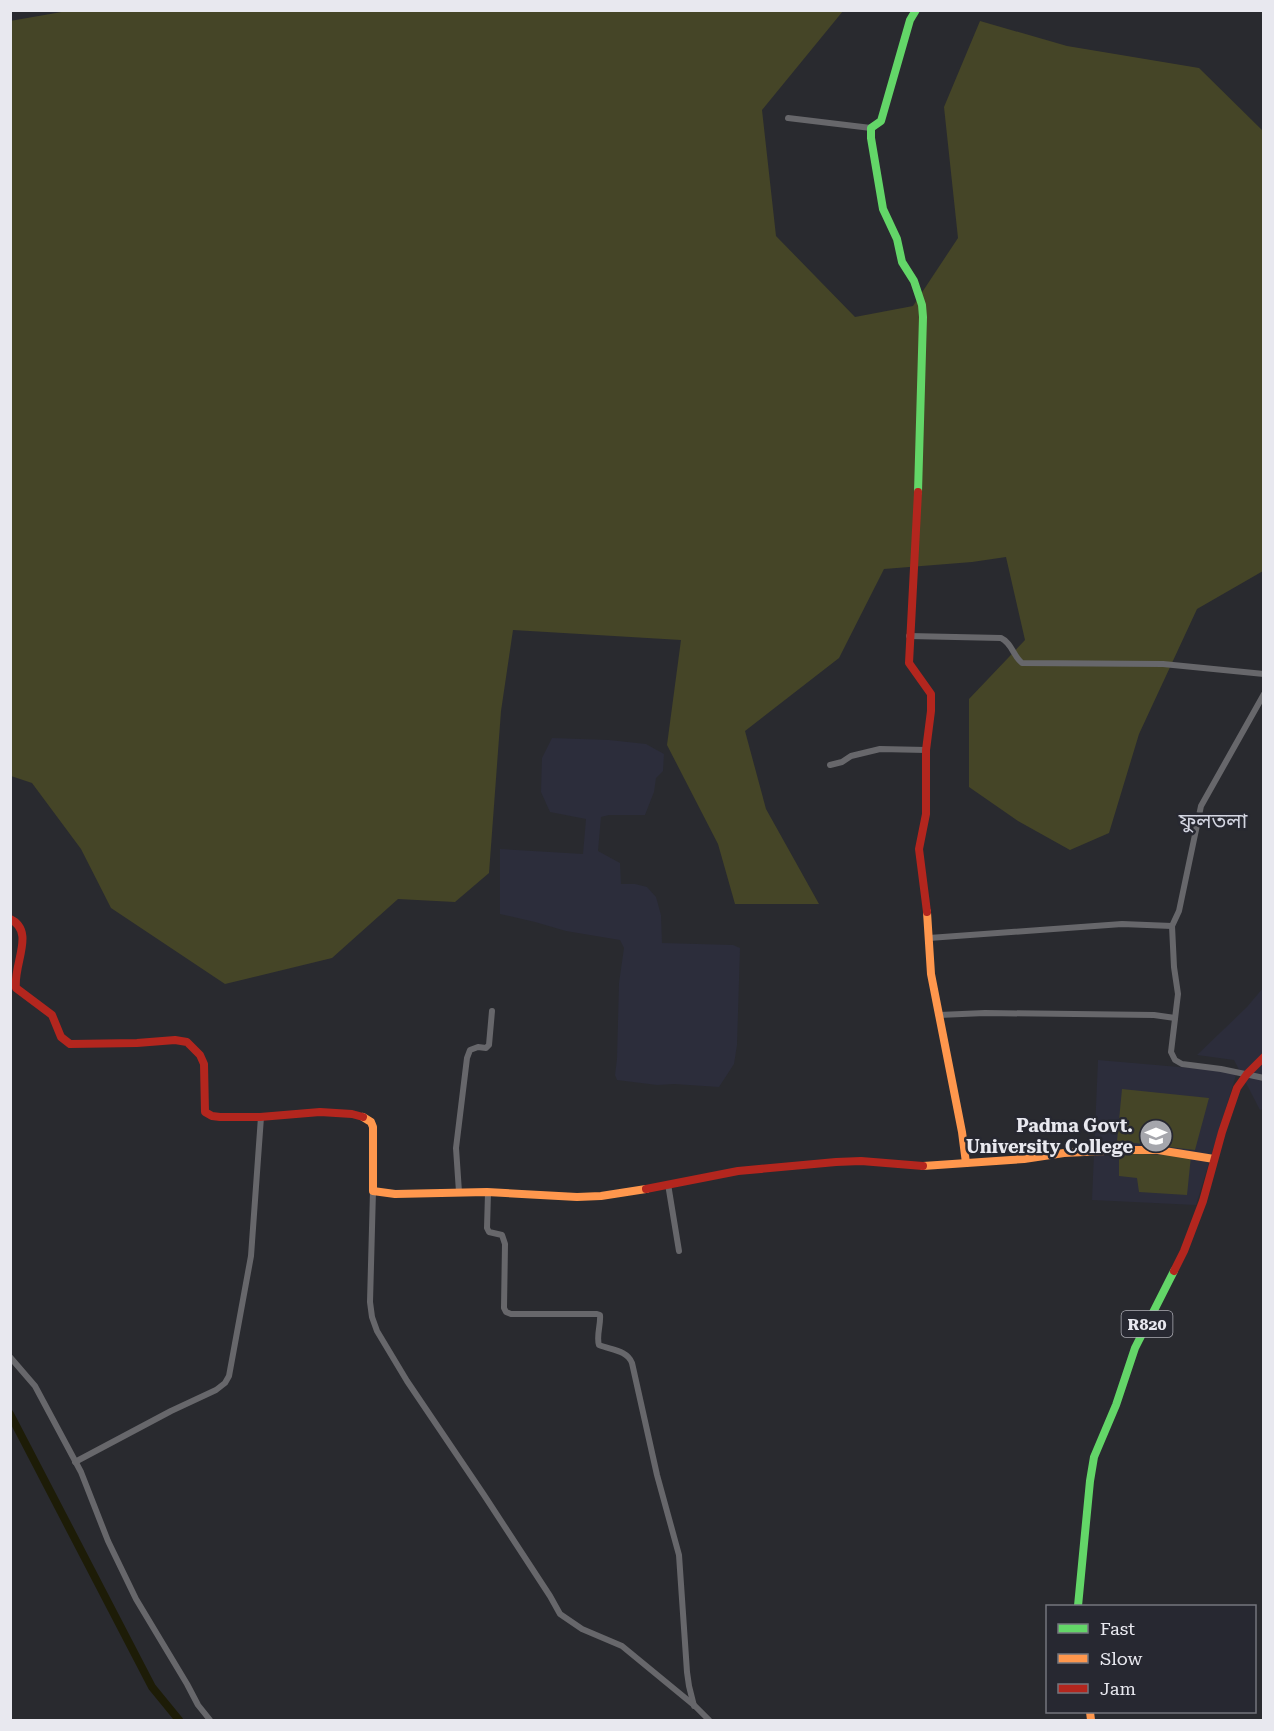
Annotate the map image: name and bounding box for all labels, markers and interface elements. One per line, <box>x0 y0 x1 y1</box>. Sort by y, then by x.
district label: ফুলতলা <box>1178 809 1248 833</box>
place label: Padma Govt. University College <box>966 1115 1133 1157</box>
school or university icon: Padma Govt. University College <box>1138 1118 1174 1154</box>
road number: R820 <box>1122 1311 1172 1337</box>
legend <box>1046 1605 1256 1713</box>
text: Fast <box>1100 1618 1135 1639</box>
text: Slow <box>1100 1648 1142 1669</box>
text: Jam <box>1100 1678 1136 1699</box>

